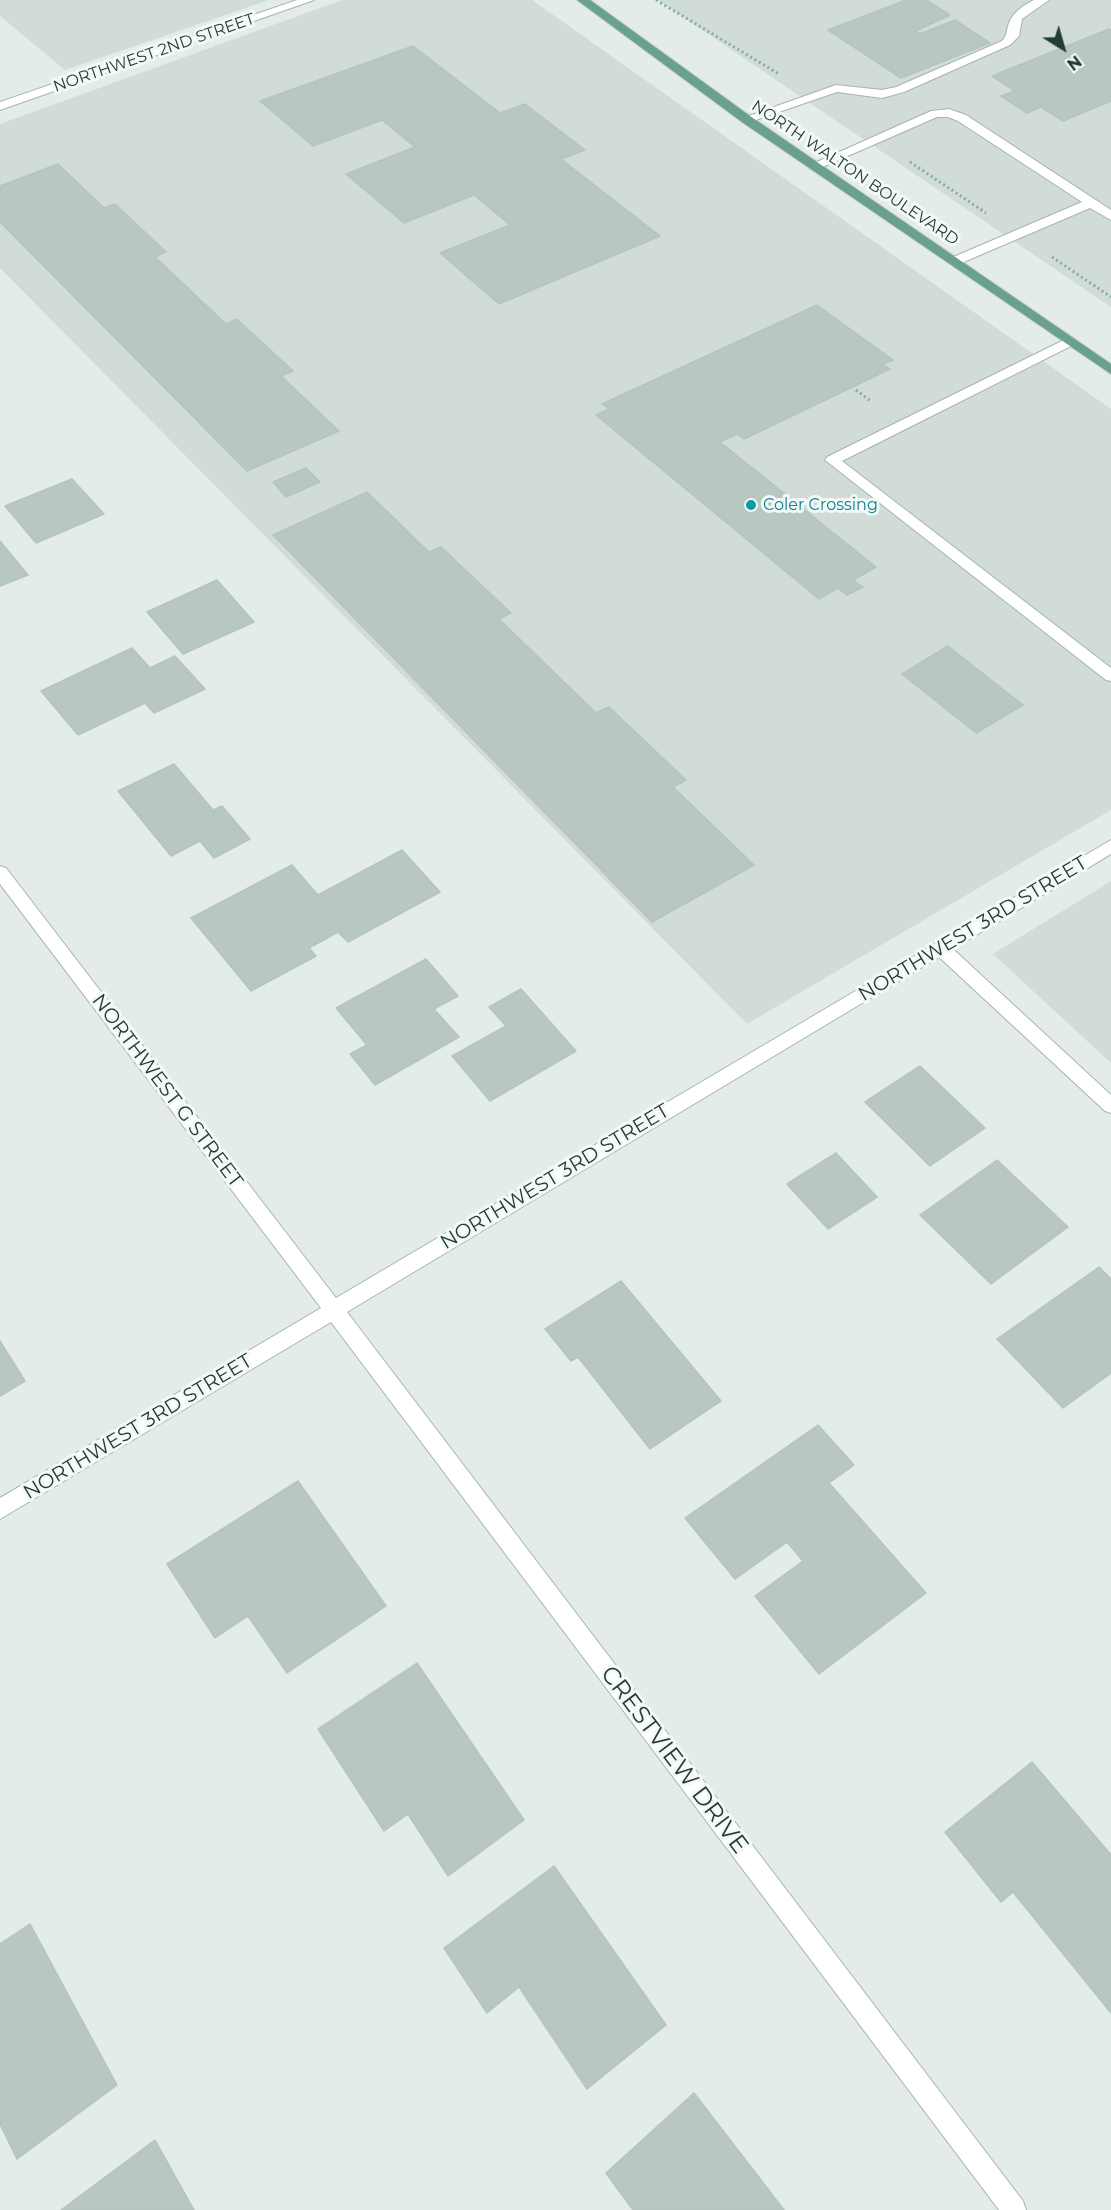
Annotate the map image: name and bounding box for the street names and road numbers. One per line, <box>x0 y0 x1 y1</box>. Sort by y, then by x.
street label: NORTHWEST 2ND STREET <box>51 9 257 97</box>
street label: NORTH WALTON BOULEVARD <box>748 96 962 250</box>
street label: NORTHWEST 3RD STREET <box>854 851 1092 1007</box>
street label: NORTHWEST G STREET <box>86 990 248 1192</box>
street label: NORTHWEST 3RD STREET <box>436 1099 674 1255</box>
street label: NORTHWEST 3RD STREET <box>19 1349 257 1505</box>
street label: CRESTVIEW DRIVE <box>594 1660 754 1860</box>

